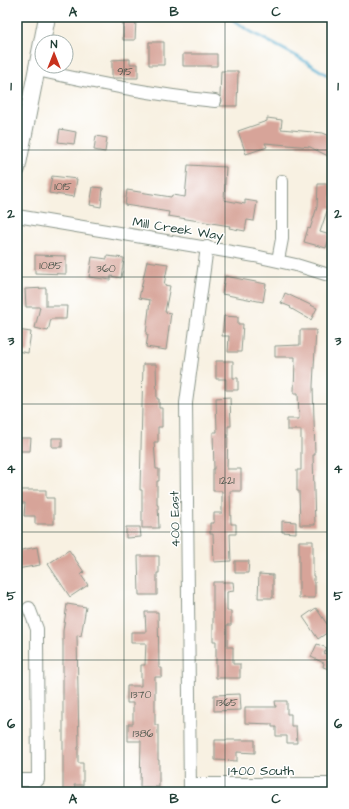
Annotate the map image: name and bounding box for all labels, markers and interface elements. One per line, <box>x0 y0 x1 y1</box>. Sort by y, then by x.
text: A <box>69 3 78 21</box>
text: B <box>169 3 179 21</box>
text: C <box>271 3 281 21</box>
north arrow <box>34 34 74 74</box>
text: N <box>51 37 58 52</box>
house number: 915 <box>117 64 133 79</box>
text: 1 <box>10 77 12 95</box>
text: 1 <box>337 77 339 95</box>
house number: 1015 <box>54 179 72 194</box>
text: 2 <box>6 205 15 223</box>
text: 2 <box>333 205 342 223</box>
street label: Mill Creek Way <box>131 213 224 246</box>
house number: 1085 <box>39 258 63 273</box>
house number: 360 <box>96 261 116 276</box>
text: 3 <box>7 332 15 350</box>
text: 3 <box>334 332 342 350</box>
text: 4 <box>7 460 16 478</box>
text: 4 <box>334 460 343 478</box>
house number: 1221 <box>219 473 235 488</box>
street label: 400 East <box>165 490 184 547</box>
text: 5 <box>6 587 16 605</box>
text: 5 <box>333 587 343 605</box>
house number: 1370 <box>131 687 151 702</box>
house number: 1365 <box>216 695 238 710</box>
text: 6 <box>7 715 16 733</box>
text: 6 <box>334 715 343 733</box>
house number: 1386 <box>132 726 154 741</box>
street label: 1400 South <box>228 762 295 780</box>
text: A <box>69 790 78 808</box>
text: B <box>169 790 179 808</box>
text: C <box>271 790 281 808</box>

